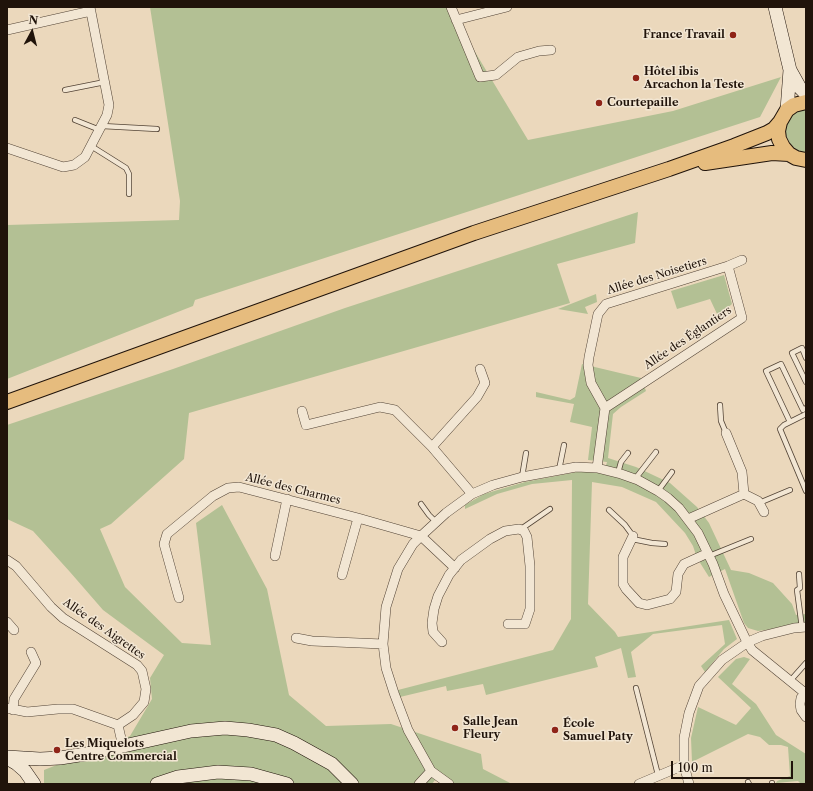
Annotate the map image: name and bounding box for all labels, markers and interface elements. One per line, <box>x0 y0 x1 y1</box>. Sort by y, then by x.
north arrow <box>12 12 52 52</box>
text: N <box>28 13 39 28</box>
place label: France Travail <box>643 28 725 42</box>
marker: France Travail <box>728 30 738 40</box>
place label: Hôtel ibis Arcachon la Teste <box>644 65 744 91</box>
marker: Hôtel ibis Arcachon la Teste <box>631 73 641 83</box>
place label: Courtepaille <box>607 96 678 110</box>
marker: Courtepaille <box>594 98 604 108</box>
street label: Allée des Noisetiers <box>606 255 708 297</box>
street label: Allée des Églantiers <box>642 304 734 372</box>
street label: Allée des Charmes <box>244 471 342 507</box>
street label: Allée des Aigrettes <box>60 596 148 662</box>
place label: Salle Jean Fleury <box>463 715 518 741</box>
place label: École Samuel Paty <box>563 717 633 743</box>
marker: Salle Jean Fleury <box>450 723 460 733</box>
marker: École Samuel Paty <box>550 725 560 735</box>
place label: Les Miquelots Centre Commercial <box>65 737 177 763</box>
marker: Les Miquelots Centre Commercial <box>52 745 62 755</box>
scale bar <box>673 753 795 779</box>
text: 100 m <box>678 760 713 775</box>

